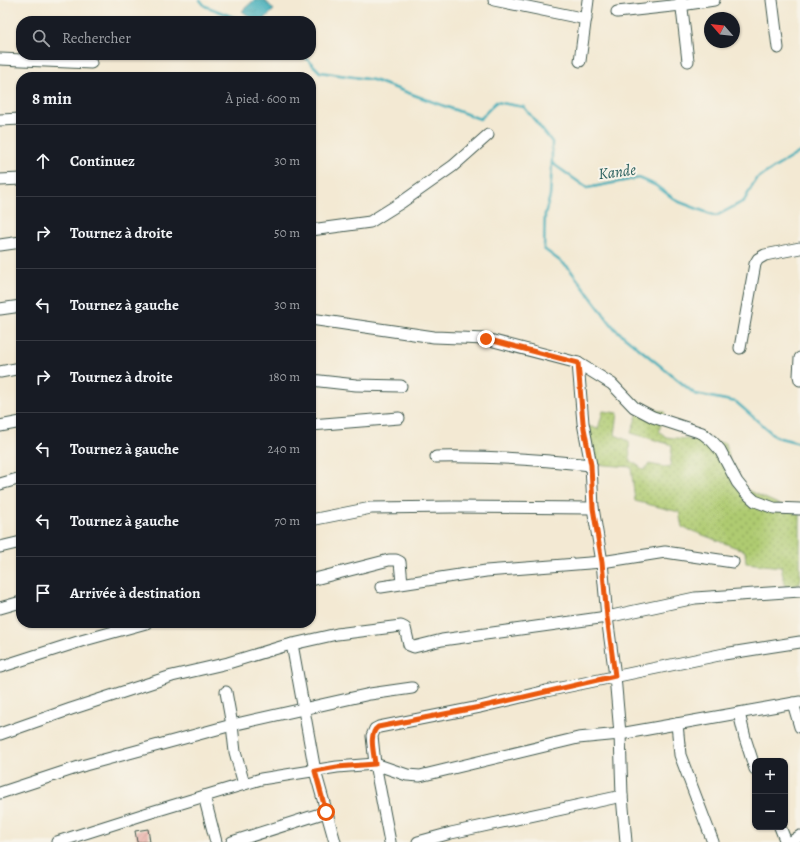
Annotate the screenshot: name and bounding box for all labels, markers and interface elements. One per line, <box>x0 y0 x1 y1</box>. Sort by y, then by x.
north arrow <box>704 12 740 48</box>
search box <box>16 16 316 60</box>
icon: search <box>30 27 52 49</box>
text: Rechercher <box>62 28 131 48</box>
text: 8 min <box>32 87 72 110</box>
text: À pied · 600 m <box>226 90 300 107</box>
icon: ahead <box>32 150 54 172</box>
text: Continuez <box>70 151 135 171</box>
text: 30 m <box>274 152 300 169</box>
water label: Kande <box>597 159 637 185</box>
icon: right <box>32 222 54 244</box>
text: Tournez à droite <box>70 223 173 243</box>
text: 50 m <box>274 224 300 241</box>
icon: left <box>32 294 54 316</box>
text: Tournez à gauche <box>70 295 179 315</box>
text: 30 m <box>274 296 300 313</box>
route end <box>477 330 495 348</box>
icon: right <box>32 366 54 388</box>
text: Tournez à droite <box>70 367 173 387</box>
text: 180 m <box>269 368 300 385</box>
icon: left <box>32 438 54 460</box>
text: Tournez à gauche <box>70 439 179 459</box>
text: 240 m <box>268 440 300 457</box>
icon: left <box>32 510 54 532</box>
text: Tournez à gauche <box>70 511 179 531</box>
text: 70 m <box>274 512 300 529</box>
icon: arrive <box>32 582 54 604</box>
text: Arrivée à destination <box>70 583 201 603</box>
map controls <box>752 758 788 830</box>
button: + <box>752 758 788 794</box>
button: − <box>752 794 788 830</box>
route start <box>317 803 335 821</box>

